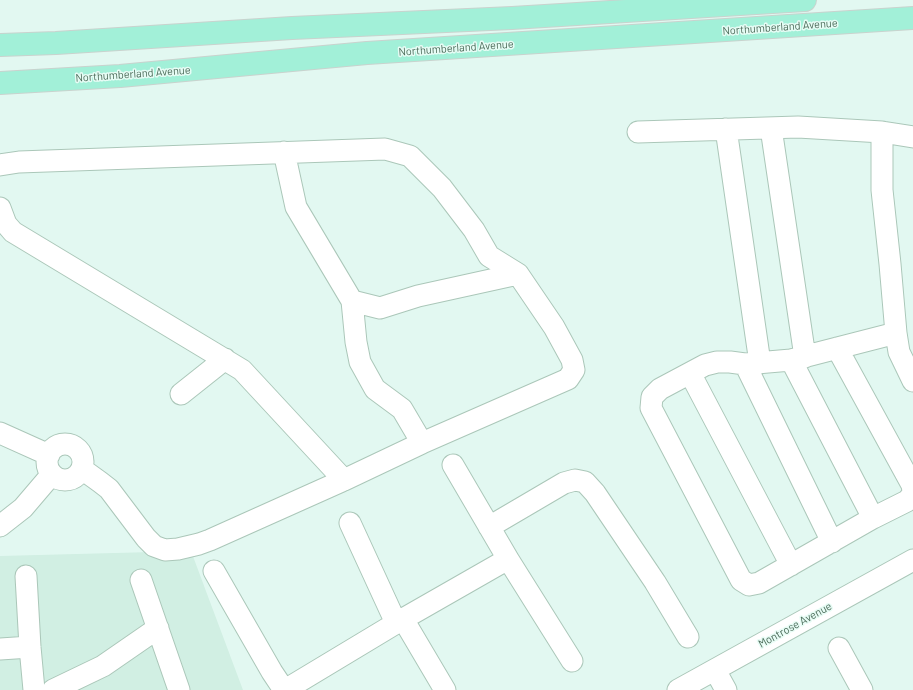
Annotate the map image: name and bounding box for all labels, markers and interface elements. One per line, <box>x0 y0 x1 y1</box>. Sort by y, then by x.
street label: Northumberland Avenue <box>722 16 838 38</box>
street label: Northumberland Avenue <box>398 37 514 59</box>
street label: Northumberland Avenue <box>75 63 191 85</box>
street label: Montrose Avenue <box>756 599 834 651</box>

